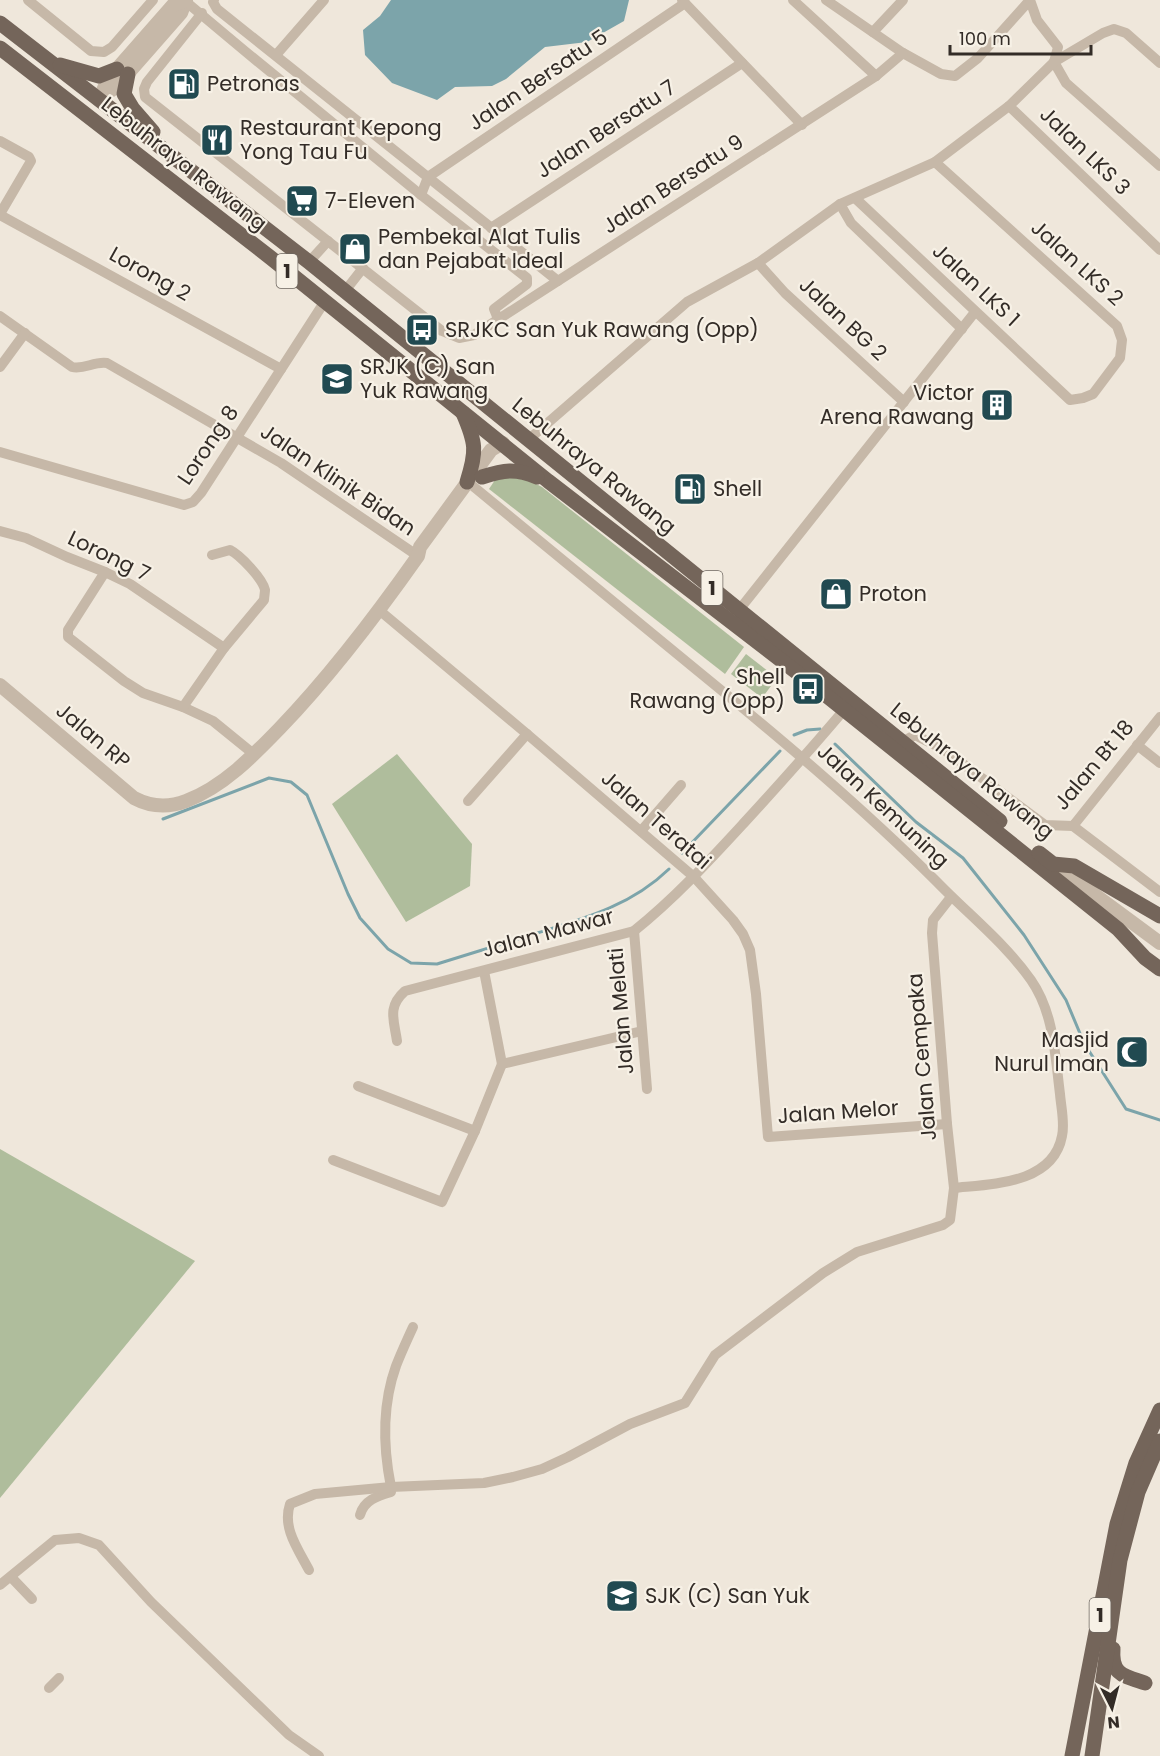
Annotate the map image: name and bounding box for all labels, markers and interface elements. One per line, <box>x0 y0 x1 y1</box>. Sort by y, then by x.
scale bar <box>950 18 1091 56</box>
street label: Jalan Bersatu 5 <box>462 22 613 137</box>
text: 100 m <box>959 26 1011 51</box>
fuel station icon: Petronas <box>166 66 202 102</box>
place label: Petronas <box>207 69 300 98</box>
street label: Jalan Bersatu 7 <box>530 73 681 185</box>
street label: Lebuhraya Rawang <box>95 90 273 237</box>
street label: Jalan LKS 3 <box>1034 100 1137 201</box>
place label: Restaurant Kepong Yong Tau Fu <box>240 113 442 166</box>
restaurant icon: Restaurant Kepong Yong Tau Fu <box>199 122 235 158</box>
street label: Jalan Bersatu 9 <box>597 127 749 240</box>
supermarket icon: 7-Eleven <box>284 183 320 219</box>
place label: 7-Eleven <box>325 186 415 215</box>
street label: Jalan LKS 2 <box>1025 213 1130 312</box>
place label: Pembekal Alat Tulis dan Pejabat Ideal <box>378 222 581 275</box>
shop icon: Pembekal Alat Tulis dan Pejabat Ideal <box>337 231 373 267</box>
street label: Jalan LKS 1 <box>926 237 1026 333</box>
street label: Lorong 2 <box>104 239 196 308</box>
road number: 1 <box>276 254 298 288</box>
street label: Jalan BG 2 <box>793 270 894 367</box>
bus stop icon: SRJKC San Yuk Rawang (Opp) <box>404 312 440 348</box>
place label: SRJKC San Yuk Rawang (Opp) <box>445 315 759 344</box>
place label: SRJK (C) San Yuk Rawang <box>360 352 495 405</box>
school or university icon: SRJK (C) San Yuk Rawang <box>319 361 355 397</box>
place label: Victor Arena Rawang <box>820 378 974 431</box>
building icon: Victor Arena Rawang <box>979 387 1015 423</box>
street label: Lebuhraya Rawang <box>506 391 682 541</box>
street label: Lorong 8 <box>170 399 245 490</box>
street label: Jalan Klinik Bidan <box>255 417 422 542</box>
fuel station icon: Shell <box>672 471 708 507</box>
place label: Shell <box>713 474 762 503</box>
street label: Lorong 7 <box>63 523 155 588</box>
road number: 1 <box>702 571 722 605</box>
shop icon: Proton <box>818 576 854 612</box>
place label: Proton <box>859 579 927 608</box>
place label: Shell Rawang (Opp) <box>629 662 785 715</box>
bus stop icon: Shell Rawang (Opp) <box>790 671 826 707</box>
street label: Jalan RP <box>50 696 137 775</box>
street label: Lebuhraya Rawang <box>884 696 1060 846</box>
street label: Jalan Bt 18 <box>1047 713 1140 816</box>
street label: Jalan Kemuning <box>811 737 956 874</box>
street label: Jalan Teratai <box>595 764 718 876</box>
street label: Jalan Mawar <box>479 901 617 964</box>
street label: Jalan Melati <box>601 947 640 1076</box>
street label: Jalan Cempaka <box>900 972 943 1142</box>
place label: Masjid Nurul Iman <box>994 1025 1109 1078</box>
mosque icon: Masjid Nurul Iman <box>1114 1034 1150 1070</box>
street label: Jalan Melor <box>776 1093 900 1130</box>
school or university icon: SJK (C) San Yuk <box>604 1578 640 1614</box>
place label: SJK (C) San Yuk <box>645 1581 810 1610</box>
road number: 1 <box>1090 1598 1110 1632</box>
north arrow <box>1082 1678 1142 1738</box>
text: N <box>1106 1710 1121 1734</box>

